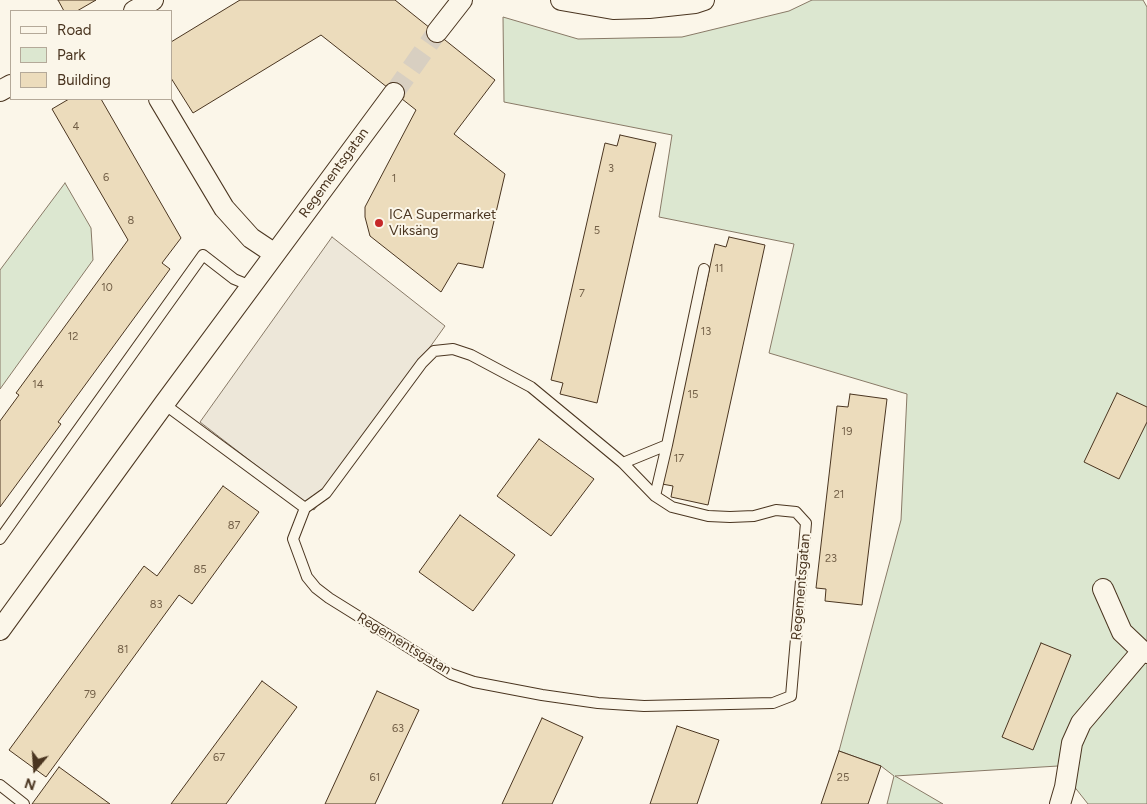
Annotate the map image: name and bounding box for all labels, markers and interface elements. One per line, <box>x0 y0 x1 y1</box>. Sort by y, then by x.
legend <box>10 10 172 100</box>
text: Road <box>57 21 92 39</box>
text: Park <box>57 46 86 64</box>
text: Building <box>57 71 111 89</box>
house number: 4 <box>73 120 79 134</box>
street label: Regementsgatan <box>296 125 372 221</box>
house number: 3 <box>608 162 614 176</box>
house number: 6 <box>103 171 109 185</box>
house number: 1 <box>392 172 396 186</box>
place label: ICA Supermarket Viksäng <box>389 207 496 240</box>
house number: 8 <box>128 214 134 228</box>
marker: ICA Supermarket Viksäng <box>373 217 385 229</box>
house number: 5 <box>594 224 600 238</box>
house number: 11 <box>714 262 724 276</box>
house number: 10 <box>101 281 113 295</box>
house number: 7 <box>579 287 585 301</box>
house number: 13 <box>701 325 711 339</box>
house number: 12 <box>68 330 78 344</box>
house number: 14 <box>32 378 44 392</box>
house number: 15 <box>688 388 698 402</box>
house number: 19 <box>842 425 852 439</box>
house number: 17 <box>674 452 684 466</box>
house number: 21 <box>834 488 844 502</box>
house number: 87 <box>228 519 240 533</box>
street label: Regementsgatan <box>788 533 814 641</box>
house number: 23 <box>825 552 837 566</box>
house number: 85 <box>193 563 207 577</box>
house number: 83 <box>150 598 162 612</box>
street label: Regementsgatan <box>354 609 454 679</box>
house number: 81 <box>117 643 129 657</box>
house number: 79 <box>84 688 96 702</box>
house number: 63 <box>392 722 404 736</box>
north arrow <box>10 744 60 794</box>
house number: 67 <box>213 751 225 765</box>
house number: 61 <box>370 771 380 785</box>
house number: 25 <box>837 771 849 785</box>
text: N <box>22 774 38 794</box>

